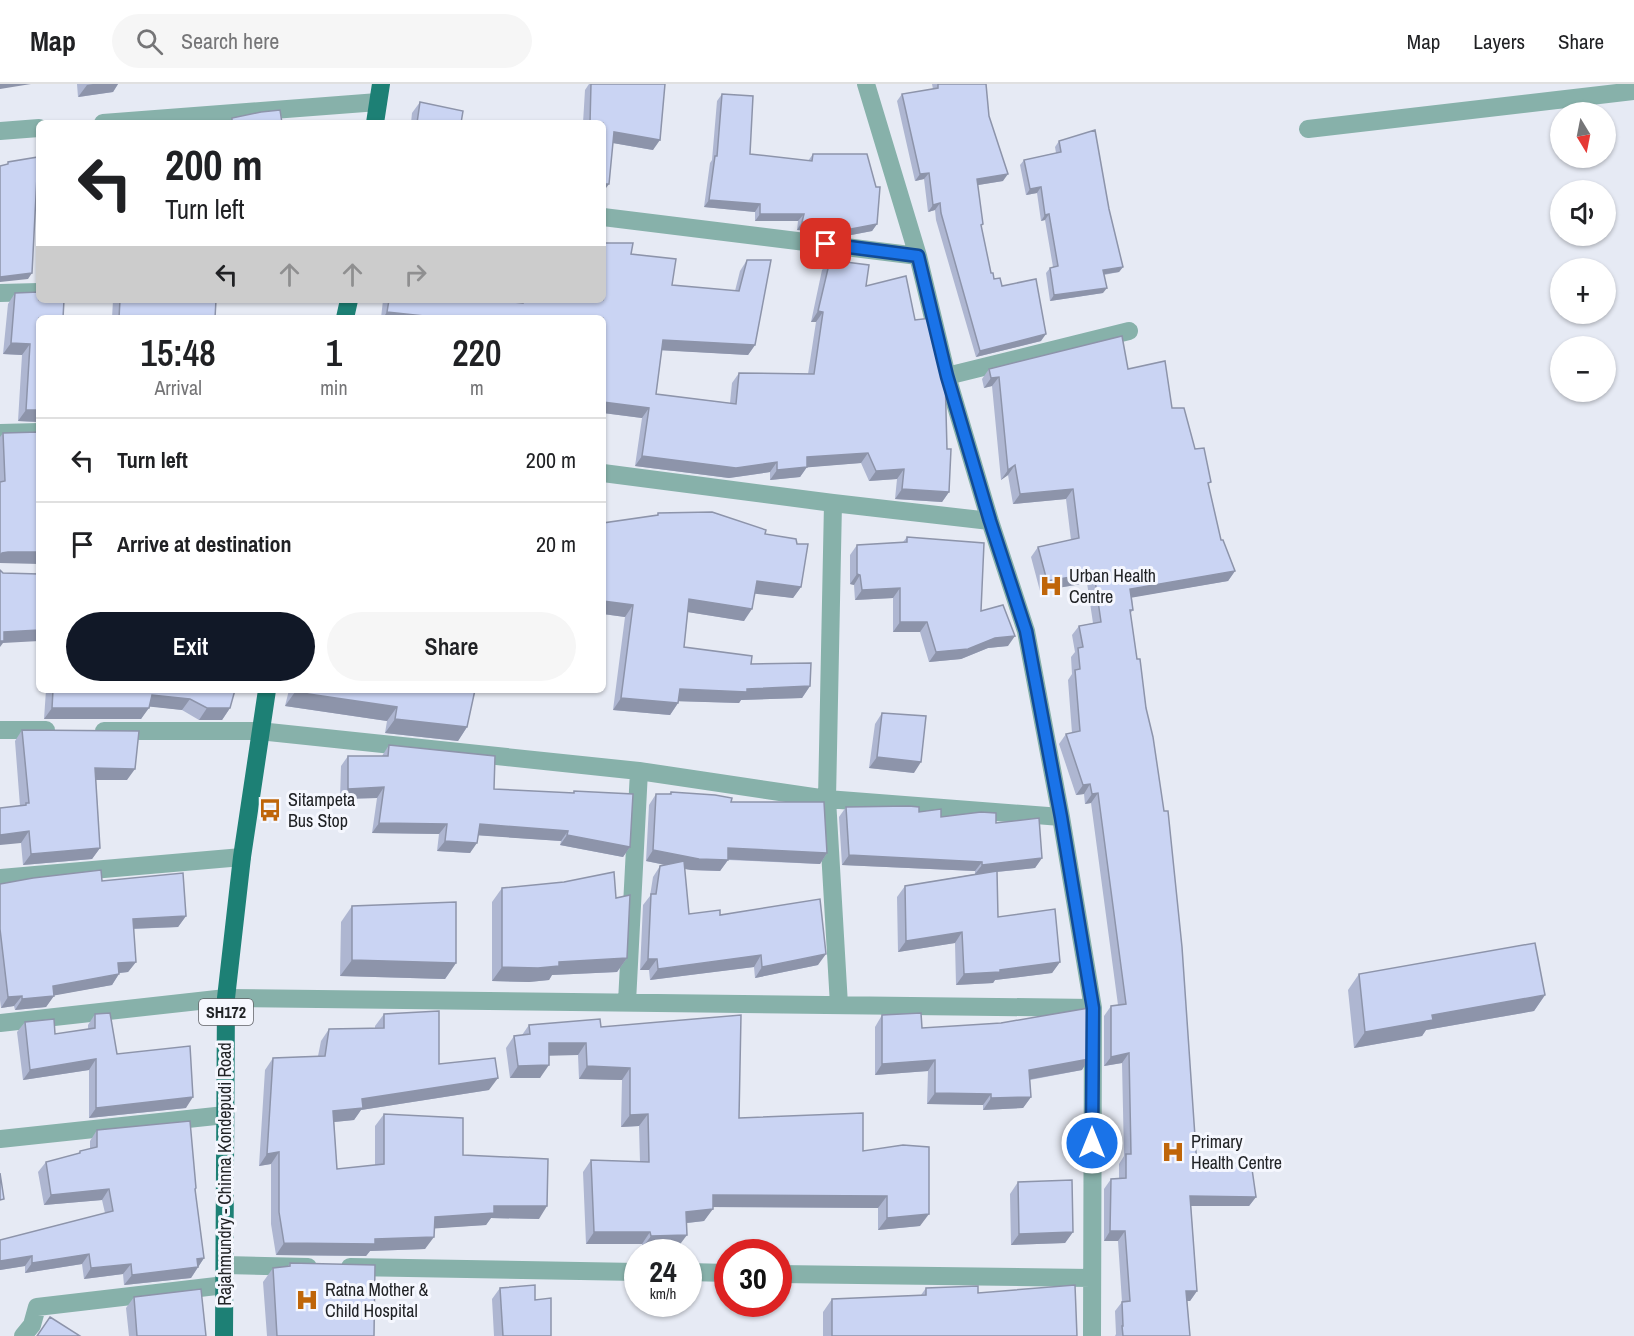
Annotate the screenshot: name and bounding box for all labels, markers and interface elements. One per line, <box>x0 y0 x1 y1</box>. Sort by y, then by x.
search box <box>112 14 532 68</box>
text: Map <box>30 22 76 60</box>
icon: search <box>133 25 166 58</box>
text: Search here <box>181 26 279 56</box>
text: Map <box>1407 27 1440 56</box>
text: Layers <box>1473 27 1525 56</box>
text: Share <box>1558 27 1604 56</box>
north arrow <box>1550 102 1616 168</box>
map controls <box>1550 102 1616 402</box>
text: 200 m <box>165 137 263 193</box>
icon: left <box>66 144 144 222</box>
button: sound <box>1550 180 1616 246</box>
text: Turn left <box>165 191 244 227</box>
pin <box>800 218 851 269</box>
icon: arrive <box>809 227 842 260</box>
icon: left <box>210 258 243 291</box>
icon: ahead <box>273 258 306 291</box>
icon: ahead <box>336 258 369 291</box>
icon: right <box>399 258 432 291</box>
button: + <box>1550 258 1616 324</box>
text: 15:48 <box>141 329 216 377</box>
text: 1 <box>326 329 342 377</box>
text: 220 <box>452 329 501 377</box>
button: − <box>1550 336 1616 402</box>
text: Arrival <box>154 374 202 401</box>
text: min <box>320 374 348 401</box>
text: m <box>470 374 484 401</box>
icon: left <box>66 444 99 477</box>
text: Turn left <box>117 445 188 475</box>
text: 200 m <box>526 445 576 475</box>
icon: arrive <box>66 528 99 561</box>
text: Arrive at destination <box>117 529 291 559</box>
text: 20 m <box>536 529 576 559</box>
place label: Urban Health Centre <box>1069 563 1156 609</box>
hospital icon: Urban Health Centre <box>1038 573 1064 599</box>
button: Exit <box>66 612 315 681</box>
button: Share <box>327 612 576 681</box>
place label: Sitampeta Bus Stop <box>288 787 355 833</box>
bus stop icon: Sitampeta Bus Stop <box>257 797 283 823</box>
road number: SH172 <box>199 999 253 1025</box>
street label: Rajahmundry - Chinna Kondepudi Road <box>212 1042 237 1306</box>
position arrow <box>1060 1111 1124 1175</box>
place label: Primary Health Centre <box>1191 1129 1282 1175</box>
hospital icon: Primary Health Centre <box>1160 1139 1186 1165</box>
speed limit sign: 30 <box>714 1239 792 1317</box>
text: 24 <box>649 1251 677 1291</box>
place label: Ratna Mother & Child Hospital <box>325 1277 429 1323</box>
text: km/h <box>650 1283 676 1304</box>
hospital icon: Ratna Mother & Child Hospital <box>294 1287 320 1313</box>

